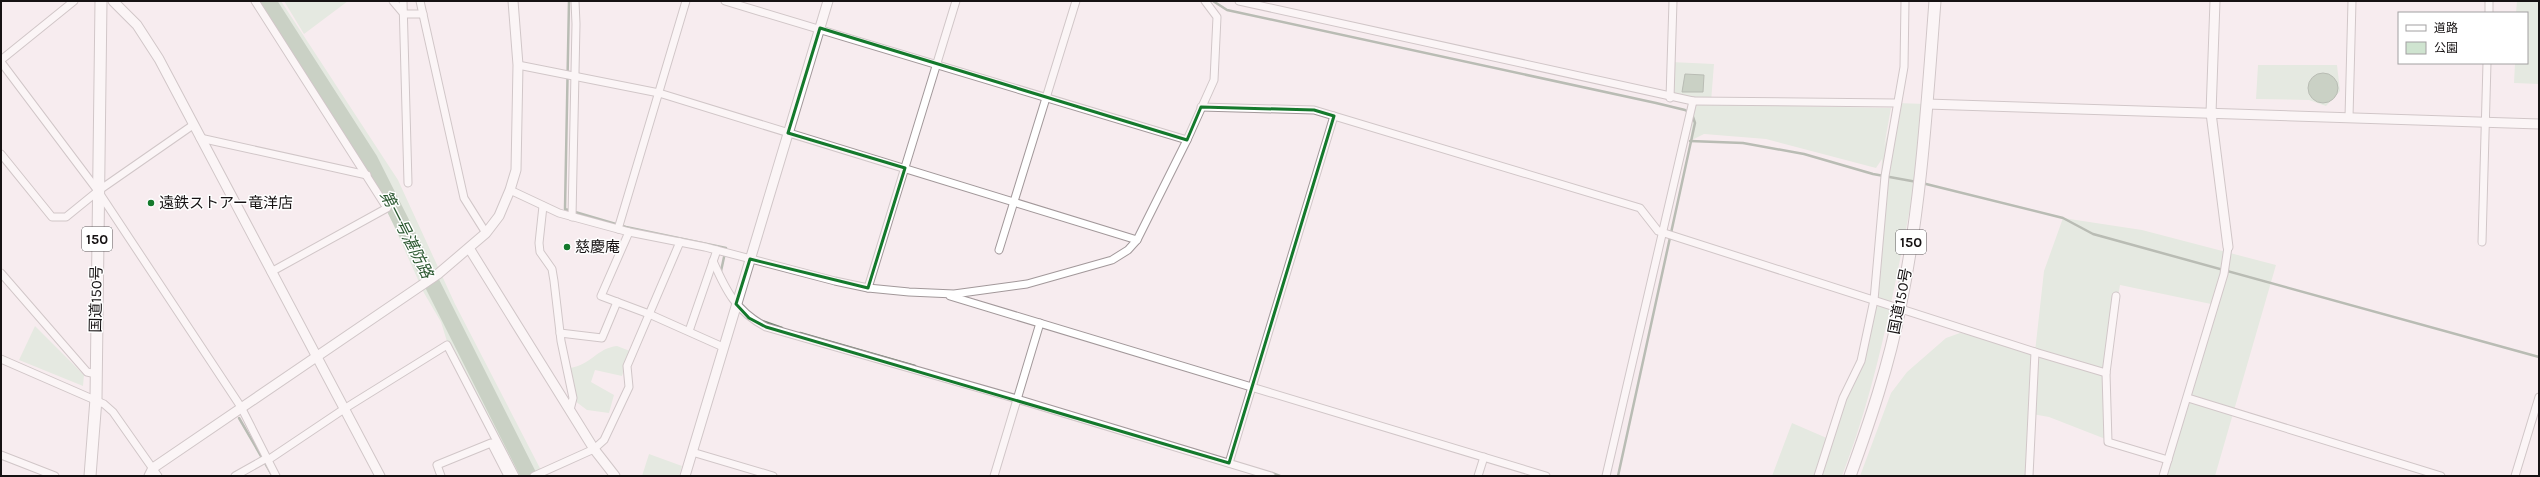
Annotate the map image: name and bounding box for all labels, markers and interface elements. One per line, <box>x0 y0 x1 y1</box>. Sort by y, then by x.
legend <box>2398 12 2528 64</box>
text: 道路 <box>2434 21 2458 35</box>
text: 公園 <box>2434 41 2458 55</box>
water label: 第一号湛防路 <box>376 187 438 283</box>
place label: 遠鉄ストアー竜洋店 <box>159 194 293 212</box>
marker: 遠鉄ストアー竜洋店 <box>146 198 156 208</box>
road number: 150 <box>82 227 112 251</box>
road number: 150 <box>1896 230 1926 254</box>
place label: 慈慶庵 <box>575 238 620 256</box>
marker: 慈慶庵 <box>562 242 572 252</box>
street label: 国道150号 <box>86 265 106 333</box>
street label: 国道150号 <box>1885 266 1915 336</box>

